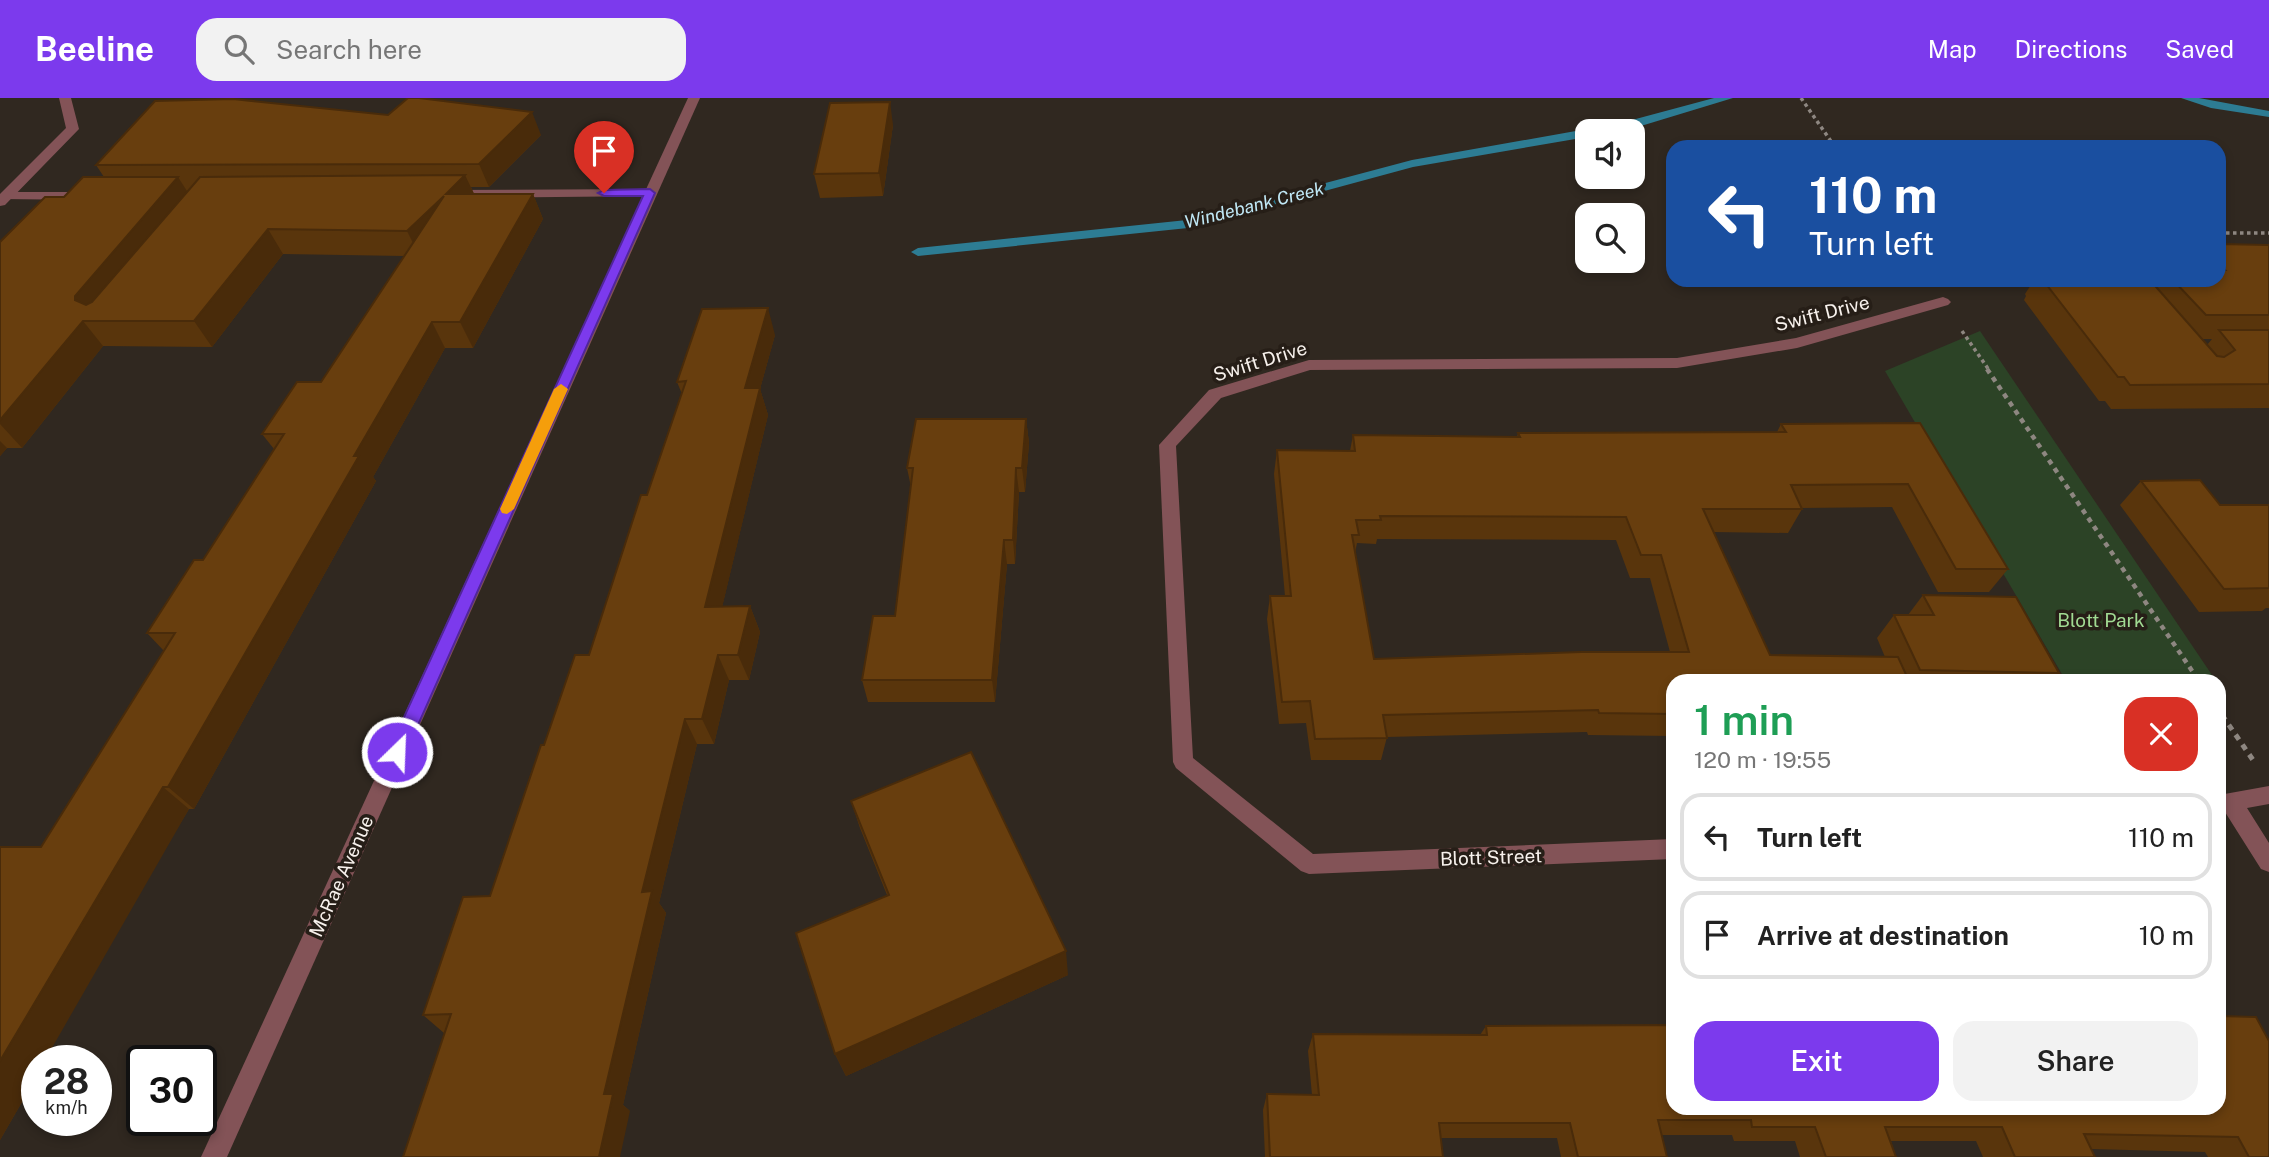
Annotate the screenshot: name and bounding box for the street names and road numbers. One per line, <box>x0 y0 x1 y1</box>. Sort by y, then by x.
street label: Swift Drive <box>1772 291 1872 335</box>
street label: Swift Drive <box>1211 336 1309 386</box>
street label: McRae Avenue <box>304 812 378 940</box>
street label: Blott Street <box>1440 844 1542 870</box>

